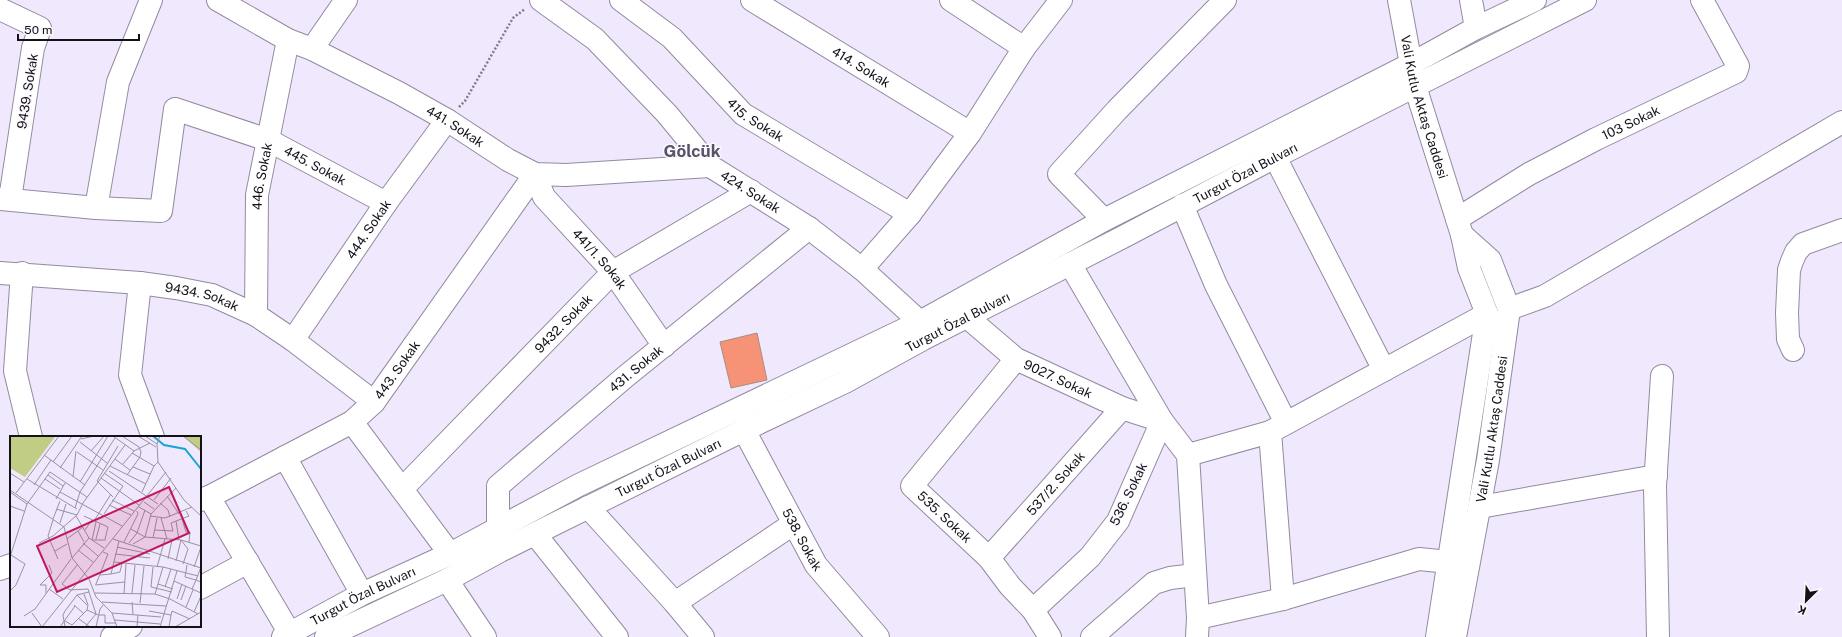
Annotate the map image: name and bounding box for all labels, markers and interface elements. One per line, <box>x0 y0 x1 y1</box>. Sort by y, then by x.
scale bar <box>18 16 139 42</box>
text: 50 m <box>24 23 52 37</box>
street label: Vali Kutlu Aktaş Caddesi <box>1398 34 1451 181</box>
street label: 414. Sokak <box>829 44 893 91</box>
street label: 9439. Sokak <box>14 52 41 130</box>
street label: 415. Sokak <box>724 95 786 145</box>
street label: 441. Sokak <box>423 103 487 150</box>
street label: 103 Sokak <box>1600 103 1662 143</box>
street label: Turgut Özal Bulvarı <box>1191 140 1300 207</box>
district label: Gölcük <box>663 141 721 161</box>
street label: 446. Sokak <box>250 142 275 210</box>
street label: 445. Sokak <box>281 143 349 188</box>
street label: 424. Sokak <box>718 168 783 216</box>
street label: 444. Sokak <box>343 197 394 262</box>
street label: 441/1. Sokak <box>569 226 630 292</box>
street label: 9434. Sokak <box>164 280 241 314</box>
street label: Turgut Özal Bulvarı <box>903 289 1012 355</box>
street label: 9432. Sokak <box>532 291 595 356</box>
street label: 443. Sokak <box>371 338 423 402</box>
street label: 431. Sokak <box>606 342 666 395</box>
street label: Vali Kutlu Aktaş Caddesi <box>1473 355 1510 504</box>
street label: 9027. Sokak <box>1021 357 1095 401</box>
inset map <box>10 436 201 627</box>
street label: Turgut Özal Bulvarı <box>614 436 723 500</box>
street label: 537/2. Sokak <box>1024 449 1088 518</box>
street label: 536. Sokak <box>1107 460 1150 528</box>
street label: 535. Sokak <box>914 488 975 546</box>
street label: 538. Sokak <box>779 506 825 574</box>
street label: Turgut Özal Bulvarı <box>308 564 418 629</box>
north arrow <box>1786 581 1826 621</box>
text: K <box>1796 603 1808 617</box>

